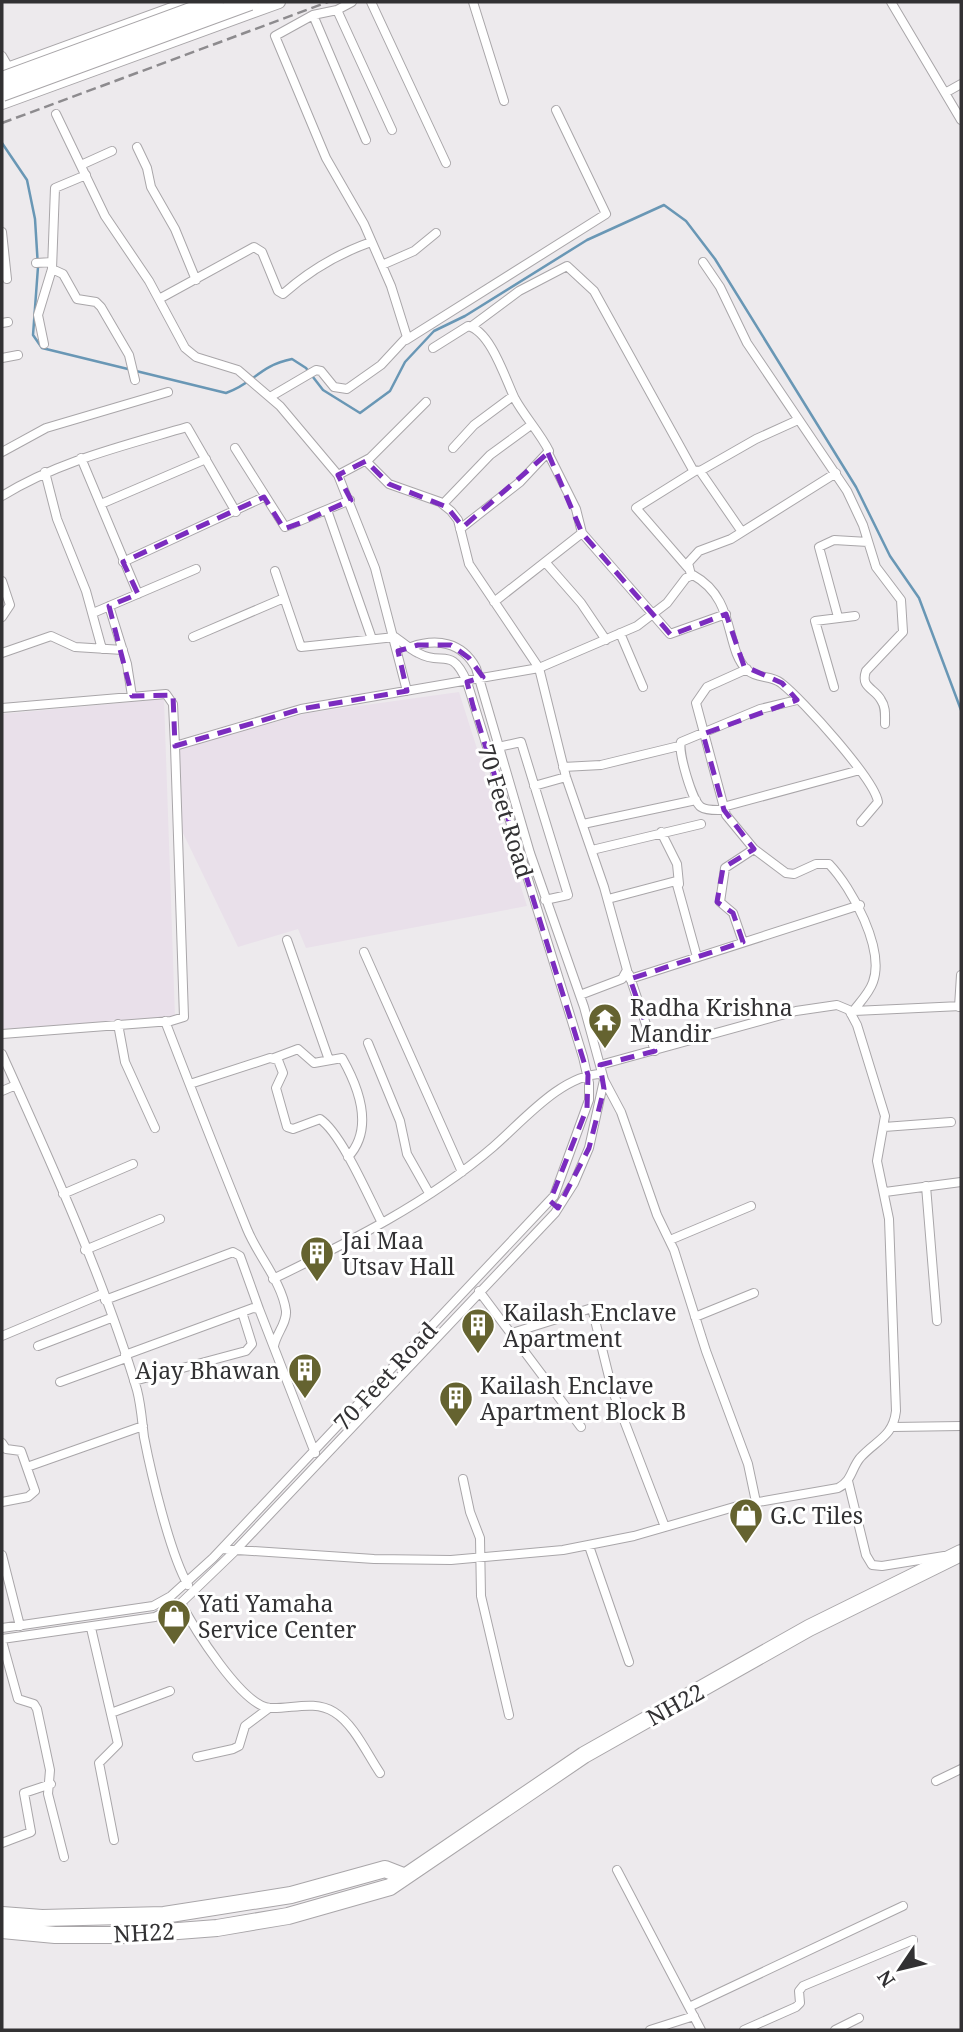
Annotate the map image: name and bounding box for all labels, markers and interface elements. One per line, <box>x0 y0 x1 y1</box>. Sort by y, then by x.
street label: 70 Feet Road <box>470 740 542 882</box>
place label: Radha Krishna Mandir <box>630 991 793 1049</box>
temple icon: Radha Krishna Mandir <box>586 1001 624 1050</box>
place label: Jai Maa Utsav Hall <box>341 1224 455 1282</box>
building icon: Jai Maa Utsav Hall <box>298 1234 336 1283</box>
place label: Kailash Enclave Apartment <box>503 1296 677 1354</box>
building icon: Kailash Enclave Apartment <box>459 1306 497 1355</box>
street label: 70 Feet Road <box>326 1314 444 1438</box>
building icon: Ajay Bhawan <box>286 1351 324 1400</box>
place label: Ajay Bhawan <box>135 1354 280 1386</box>
place label: Kailash Enclave Apartment Block B <box>480 1369 686 1427</box>
building icon: Kailash Enclave Apartment Block B <box>437 1379 475 1428</box>
shop icon: G.C Tiles <box>727 1496 765 1545</box>
place label: G.C Tiles <box>770 1499 863 1531</box>
place label: Yati Yamaha Service Center <box>197 1587 357 1645</box>
shop icon: Yati Yamaha Service Center <box>155 1597 193 1646</box>
street label: NH22 <box>640 1675 710 1733</box>
street label: NH22 <box>112 1914 176 1950</box>
north arrow <box>865 1934 935 2004</box>
text: N <box>871 1965 901 1992</box>

